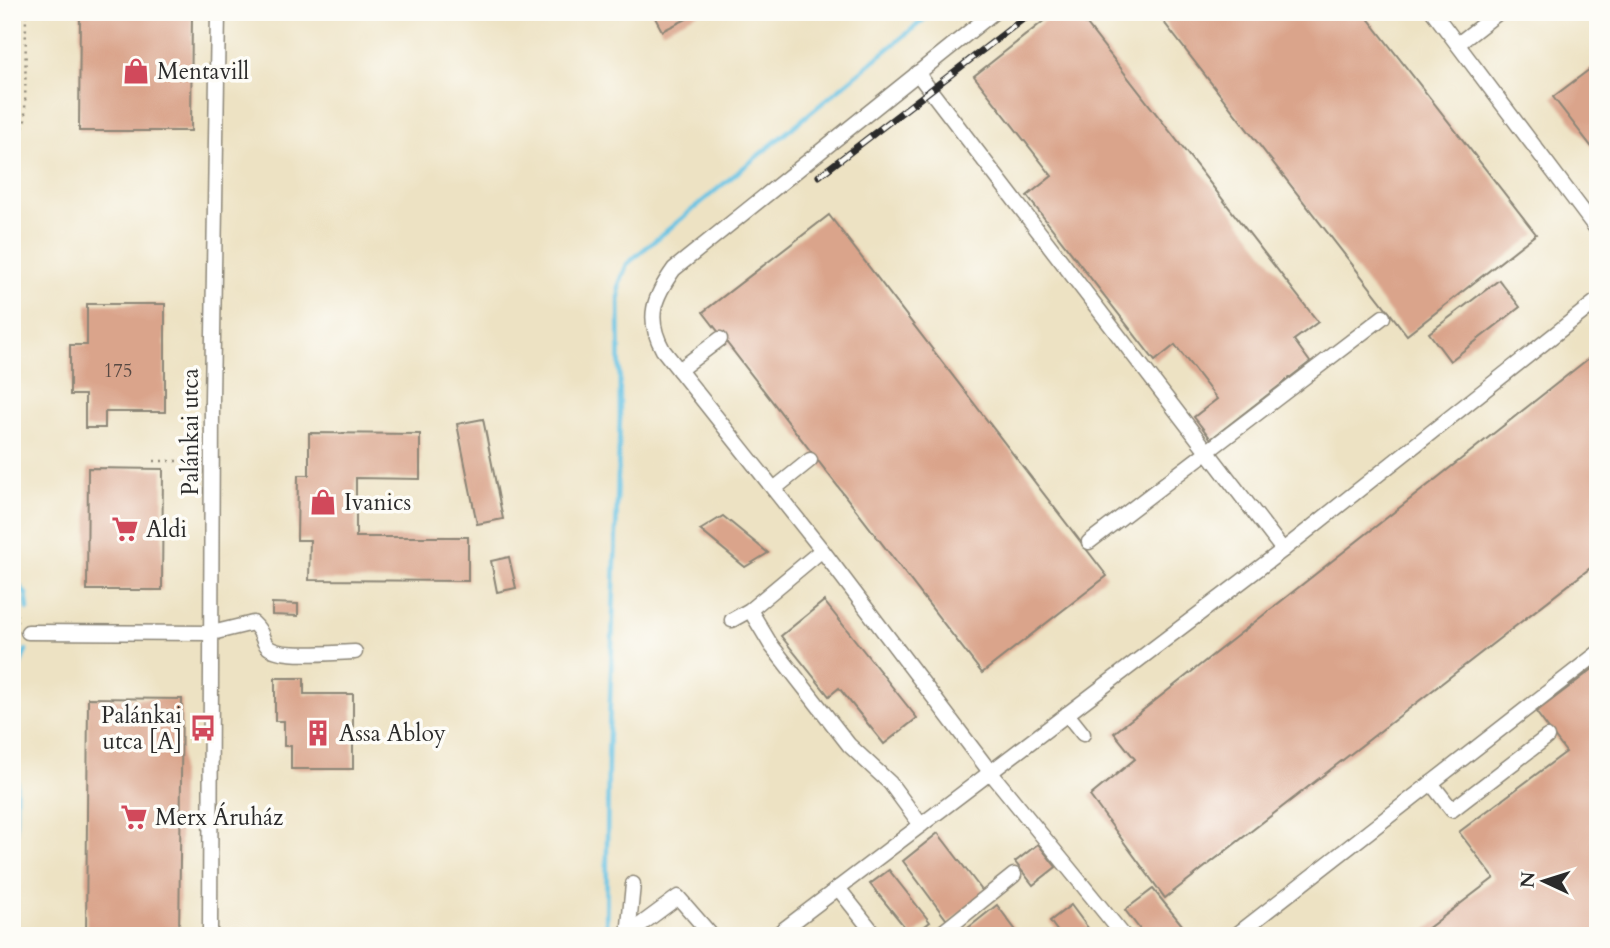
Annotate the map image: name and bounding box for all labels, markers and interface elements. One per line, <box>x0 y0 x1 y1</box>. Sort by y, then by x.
shop icon: Mentavill <box>121 56 151 86</box>
place label: Mentavill <box>157 56 249 87</box>
house number: 175 <box>103 358 133 384</box>
street label: Palánkai utca <box>175 368 206 496</box>
shop icon: Ivanics <box>308 487 338 517</box>
place label: Ivanics <box>344 487 411 518</box>
supermarket icon: Aldi <box>110 514 140 544</box>
place label: Aldi <box>146 514 187 545</box>
place label: Palánkai utca [A] <box>101 700 182 757</box>
bus stop icon: Palánkai utca [A] <box>188 713 218 743</box>
building icon: Assa Abloy <box>303 718 333 748</box>
place label: Assa Abloy <box>339 718 446 749</box>
supermarket icon: Merx Áruház <box>119 802 149 832</box>
place label: Merx Áruház <box>155 802 283 833</box>
north arrow <box>1508 846 1578 916</box>
text: N <box>1514 870 1542 889</box>

